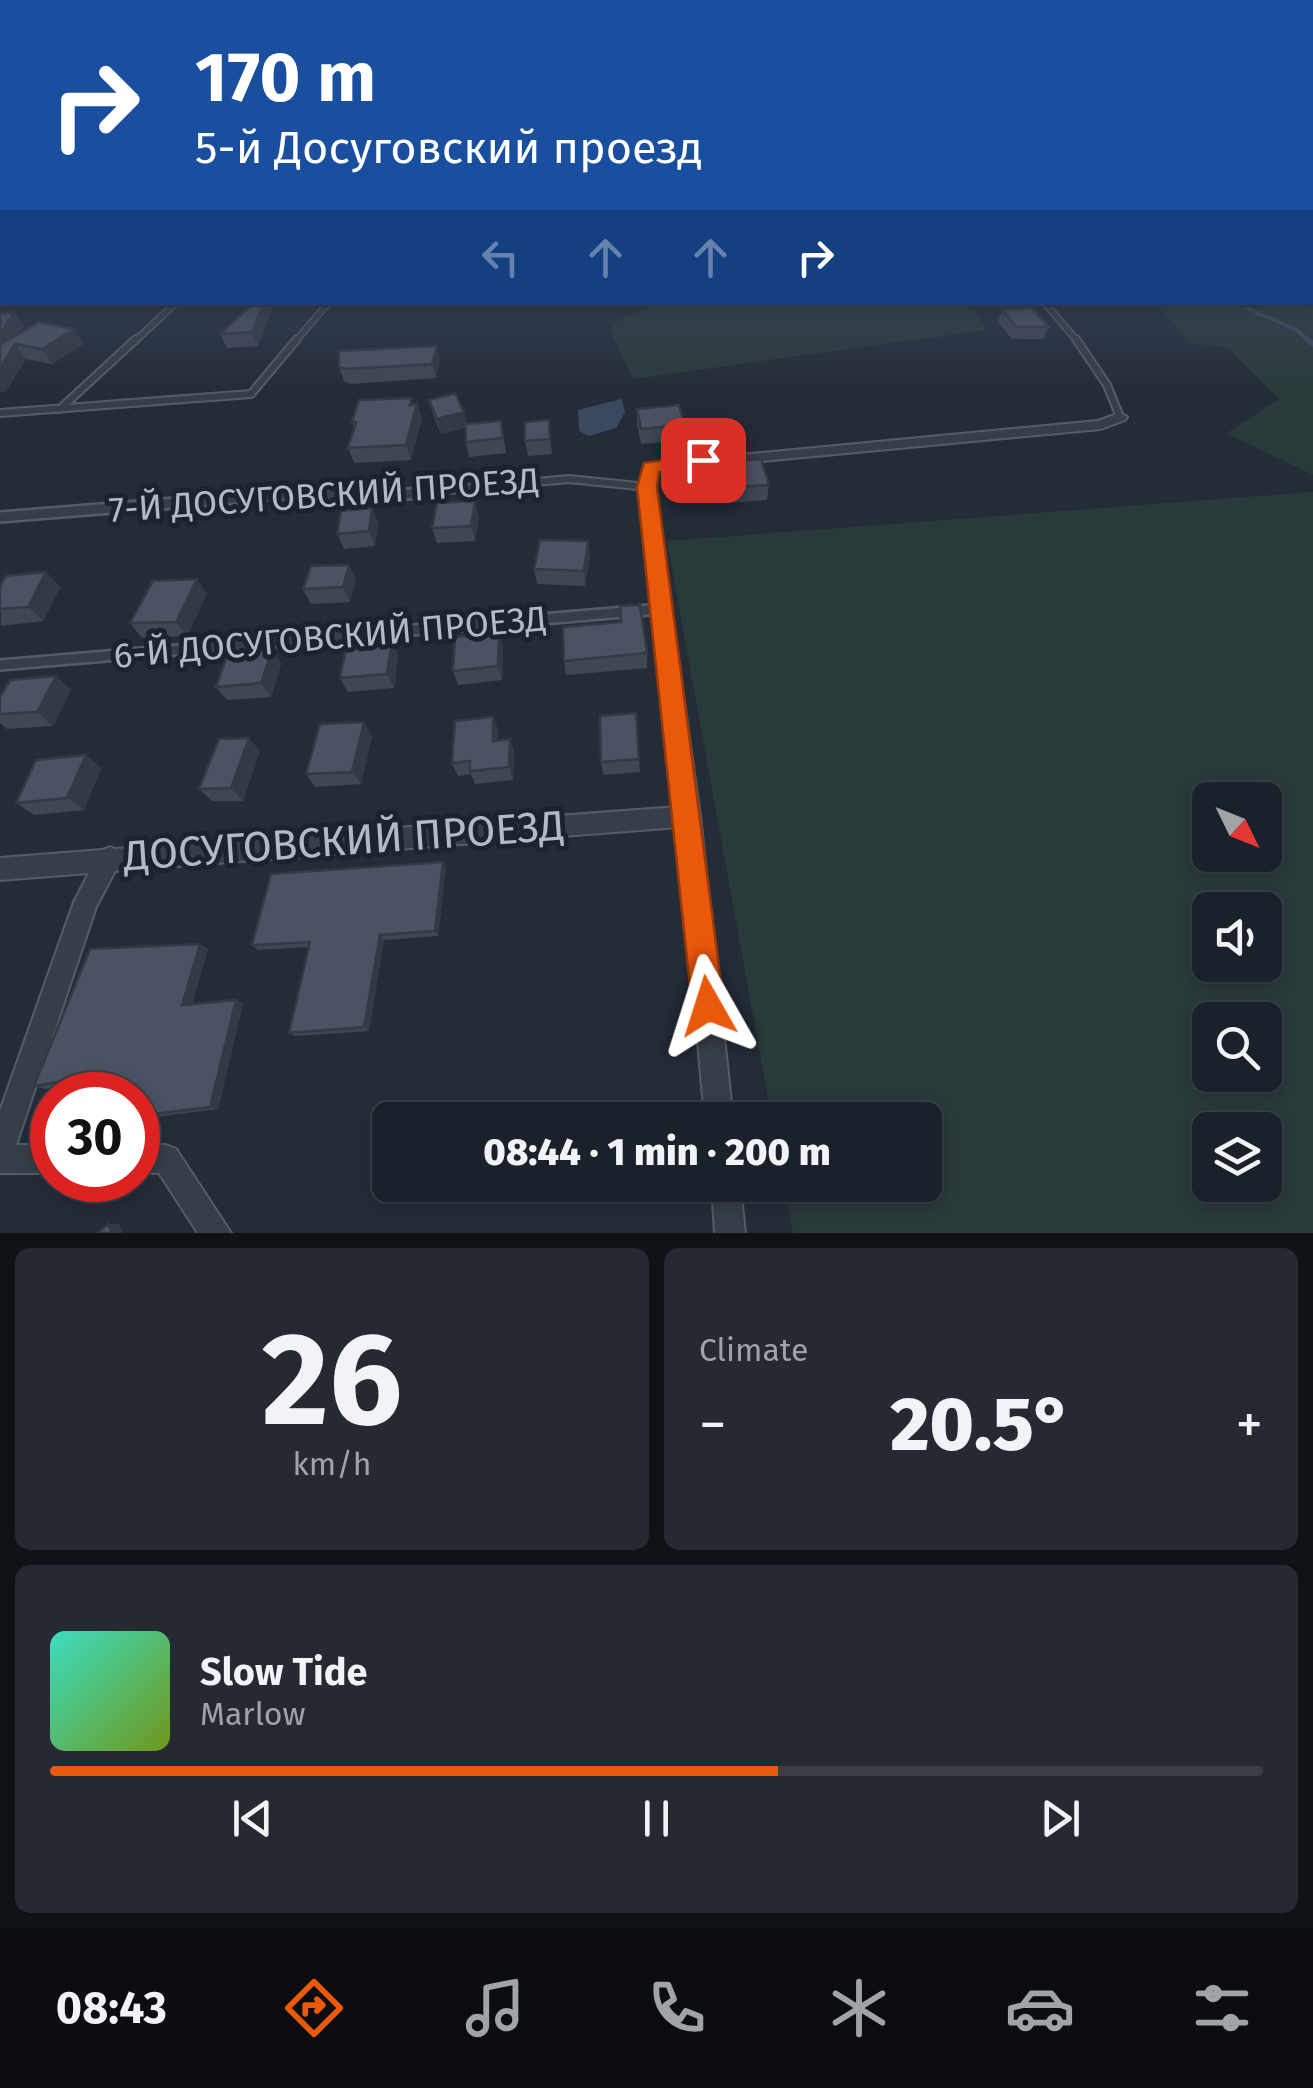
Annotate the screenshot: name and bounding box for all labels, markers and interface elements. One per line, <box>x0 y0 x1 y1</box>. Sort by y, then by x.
text: 170 m <box>195 36 376 120</box>
icon: right <box>30 40 160 170</box>
text: 5-й Досуговский проезд <box>195 121 703 175</box>
icon: left <box>473 230 528 285</box>
icon: ahead <box>578 230 633 285</box>
icon: ahead <box>683 230 738 285</box>
icon: right <box>788 230 843 285</box>
pin <box>661 418 746 503</box>
icon: arrive <box>676 433 731 488</box>
street label: 7-Й ДОСУГОВСКИЙ ПРОЕЗД <box>107 459 541 531</box>
street label: 6-Й ДОСУГОВСКИЙ ПРОЕЗД <box>112 597 548 677</box>
north arrow <box>1192 782 1282 872</box>
map controls <box>1192 782 1282 1202</box>
street label: ДОСУГОВСКИЙ ПРОЕЗД <box>121 801 566 881</box>
button: sound <box>1192 892 1282 982</box>
position arrow <box>656 954 760 1058</box>
button: search <box>1192 1002 1282 1092</box>
speed limit sign: 30 <box>30 1072 160 1202</box>
button: layers <box>1192 1112 1282 1202</box>
text: 08:44 · 1 min · 200 m <box>483 1129 831 1175</box>
text: 26 <box>262 1302 402 1458</box>
text: Climate <box>699 1331 808 1369</box>
text: 20.5° <box>890 1380 1072 1470</box>
text: − <box>699 1392 727 1458</box>
text: + <box>1236 1392 1263 1458</box>
text: km/h <box>292 1445 372 1483</box>
text: Slow Tide <box>200 1649 368 1695</box>
text: Marlow <box>200 1695 306 1733</box>
icon: previous <box>225 1791 280 1846</box>
icon: pause <box>629 1791 684 1846</box>
icon: next <box>1033 1791 1088 1846</box>
icon: directions <box>279 1973 349 2043</box>
icon: music <box>460 1973 530 2043</box>
icon: phone <box>642 1973 712 2043</box>
icon: climate <box>824 1973 894 2043</box>
icon: car <box>1005 1973 1075 2043</box>
icon: filters <box>1187 1973 1257 2043</box>
text: 08:43 <box>56 1981 167 2035</box>

